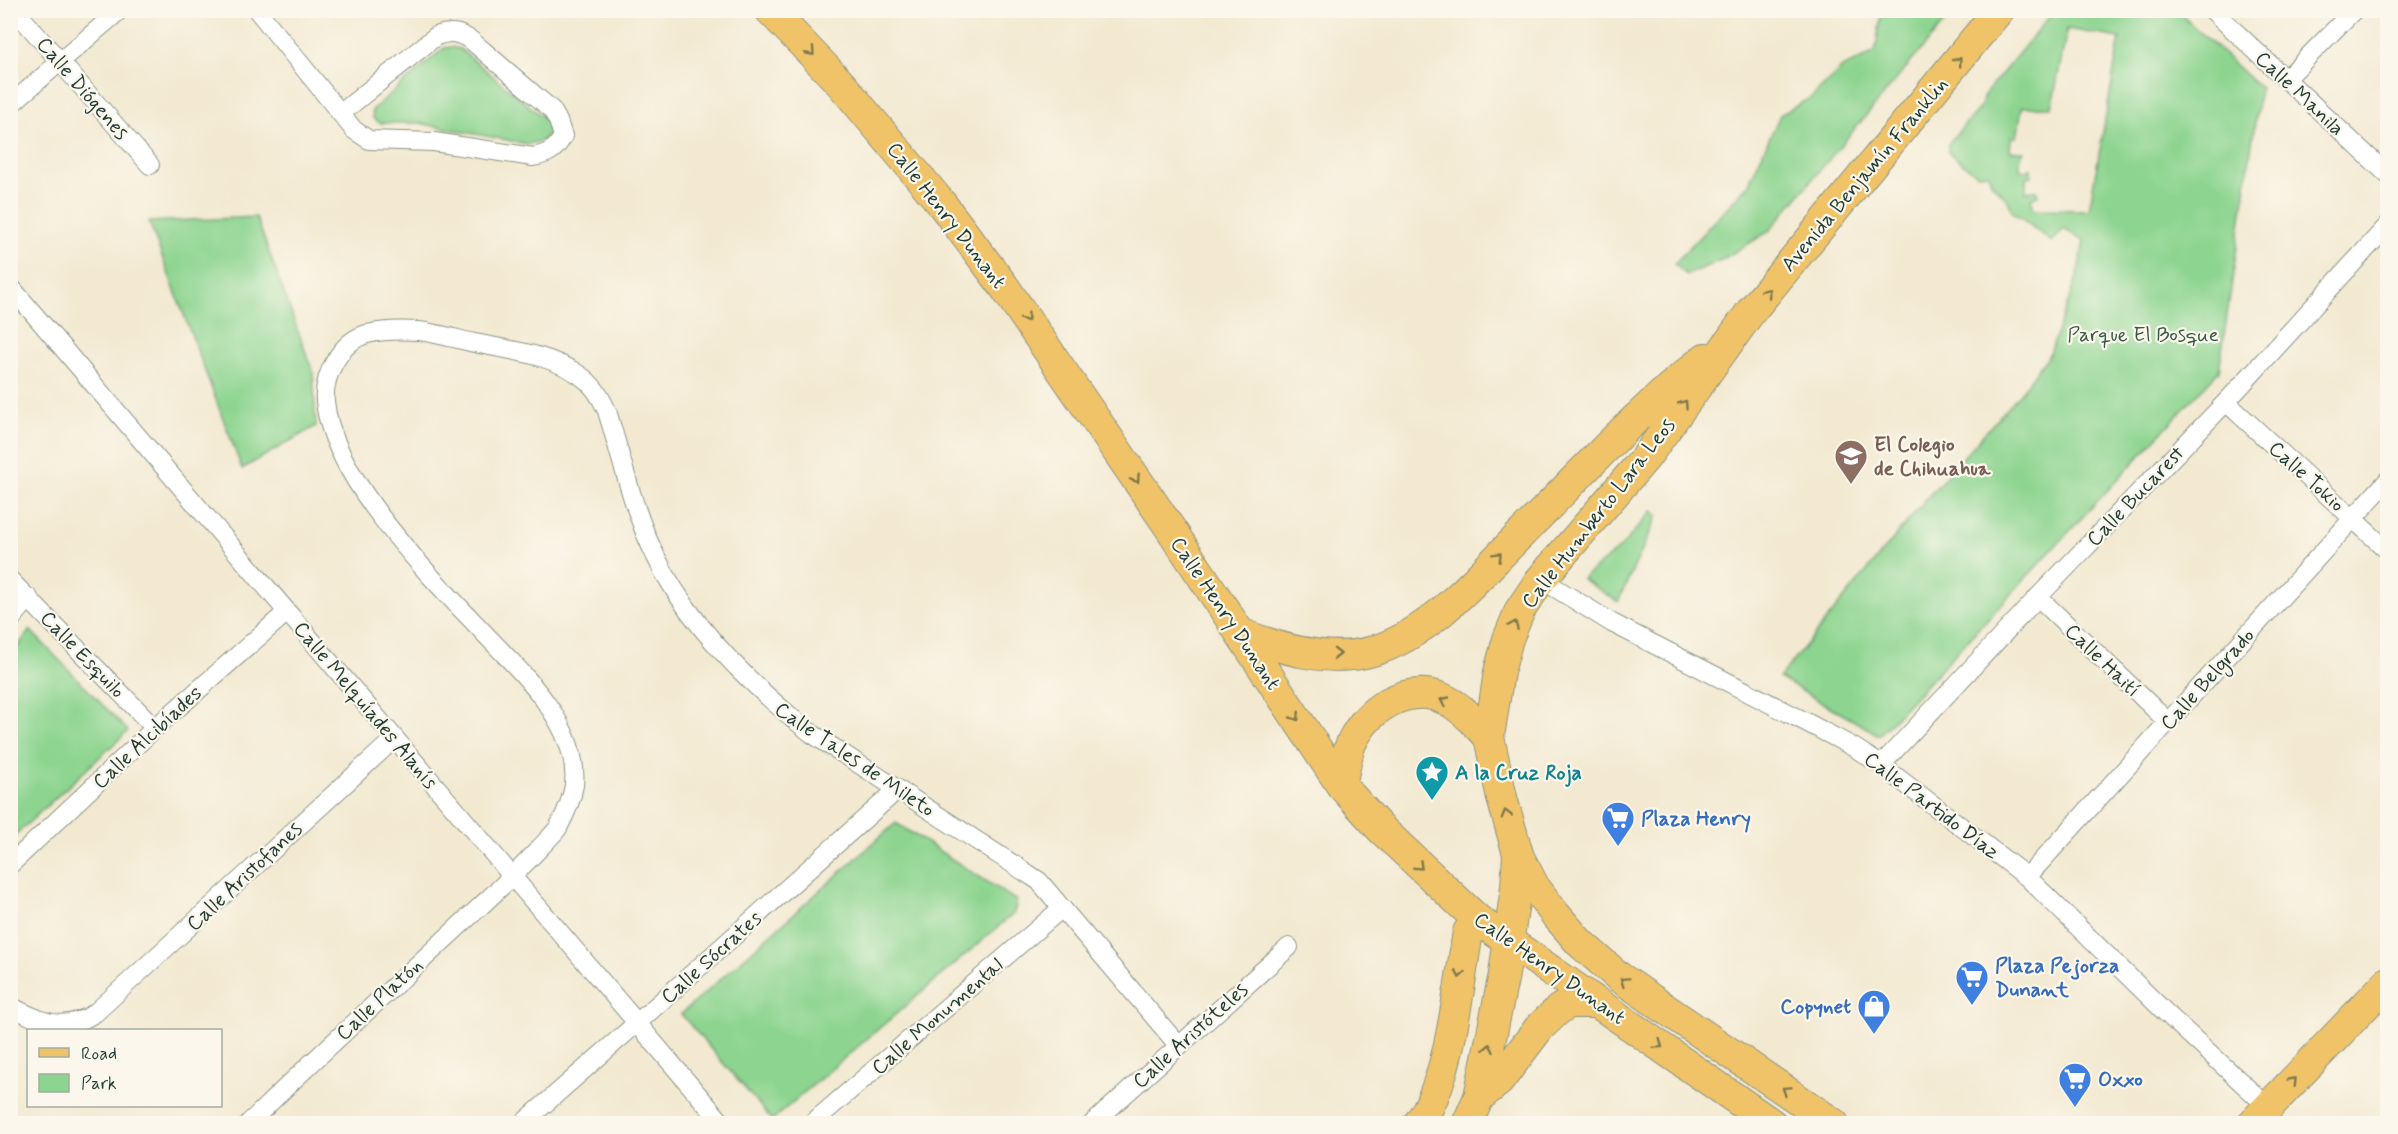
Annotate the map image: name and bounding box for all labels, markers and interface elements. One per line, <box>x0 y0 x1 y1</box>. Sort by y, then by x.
street label: Calle Diógenes <box>30 31 135 146</box>
one-way arrow <box>804 45 815 56</box>
street label: Calle Manila <box>2249 45 2350 142</box>
one-way arrow <box>1950 57 1961 68</box>
street label: Avenida Benjamín Franklin <box>1775 71 1955 278</box>
street label: Calle Henry Dunant <box>880 136 1012 295</box>
one-way arrow <box>1760 288 1771 299</box>
one-way arrow <box>1019 311 1030 322</box>
park label: Parque El Bosque <box>2067 321 2219 349</box>
one-way arrow <box>1677 400 1688 411</box>
street label: Calle Humberto Lara Leos <box>1516 413 1682 615</box>
place label: El Colegio de Chihuahua <box>1874 431 1992 483</box>
street label: Calle Tokio <box>2262 435 2351 519</box>
school or university icon: El Colegio de Chihuahua <box>1833 438 1869 485</box>
street label: Calle Bucarest <box>2081 440 2191 553</box>
one-way arrow <box>1129 472 1140 483</box>
street label: Calle Henry Dunant <box>1163 531 1287 696</box>
one-way arrow <box>1491 553 1502 564</box>
street label: Calle Esquilo <box>33 605 131 705</box>
street label: Calle Melquíades Alanís <box>287 616 444 796</box>
street label: Calle Haití <box>2058 618 2146 704</box>
one-way arrow <box>1507 620 1519 631</box>
street label: Calle Belgrado <box>2154 622 2262 738</box>
one-way arrow <box>1333 648 1342 661</box>
street label: Calle Alcibíades <box>87 680 209 796</box>
street label: Calle Tales de Mileto <box>769 696 940 824</box>
one-way arrow <box>1440 696 1451 708</box>
one-way arrow <box>1288 710 1299 721</box>
street label: Calle Partido Díaz <box>1858 746 2005 866</box>
place icon: A la Cruz Roja <box>1414 754 1450 801</box>
place label: A la Cruz Roja <box>1455 759 1582 787</box>
supermarket icon: Plaza Henry <box>1600 800 1636 847</box>
place label: Plaza Henry <box>1641 805 1751 833</box>
one-way arrow <box>1501 810 1513 820</box>
street label: Calle Aristofanes <box>180 816 309 938</box>
one-way arrow <box>1412 859 1423 870</box>
street label: Calle Sócrates <box>655 905 768 1011</box>
street label: Calle Henry Dunant <box>1468 906 1631 1032</box>
street label: Calle Platón <box>330 952 429 1047</box>
street label: Calle Monumental <box>866 952 1009 1082</box>
place label: Plaza Pejorza Dunant <box>1995 952 2119 1004</box>
supermarket icon: Plaza Pejorza Dunant <box>1954 959 1990 1006</box>
one-way arrow <box>1455 969 1467 979</box>
street label: Calle Aristóteles <box>1127 976 1255 1095</box>
one-way arrow <box>1620 977 1631 988</box>
shop icon: Copynet <box>1856 988 1892 1035</box>
place label: Copynet <box>1780 993 1851 1021</box>
legend <box>27 1029 222 1107</box>
one-way arrow <box>1653 1038 1664 1049</box>
text: Road <box>81 1042 117 1066</box>
one-way arrow <box>1482 1043 1495 1053</box>
supermarket icon: Oxxo <box>2057 1061 2093 1108</box>
place label: Oxxo <box>2098 1066 2143 1094</box>
text: Park <box>81 1072 117 1096</box>
one-way arrow <box>2286 1078 2297 1088</box>
one-way arrow <box>1781 1086 1792 1097</box>

